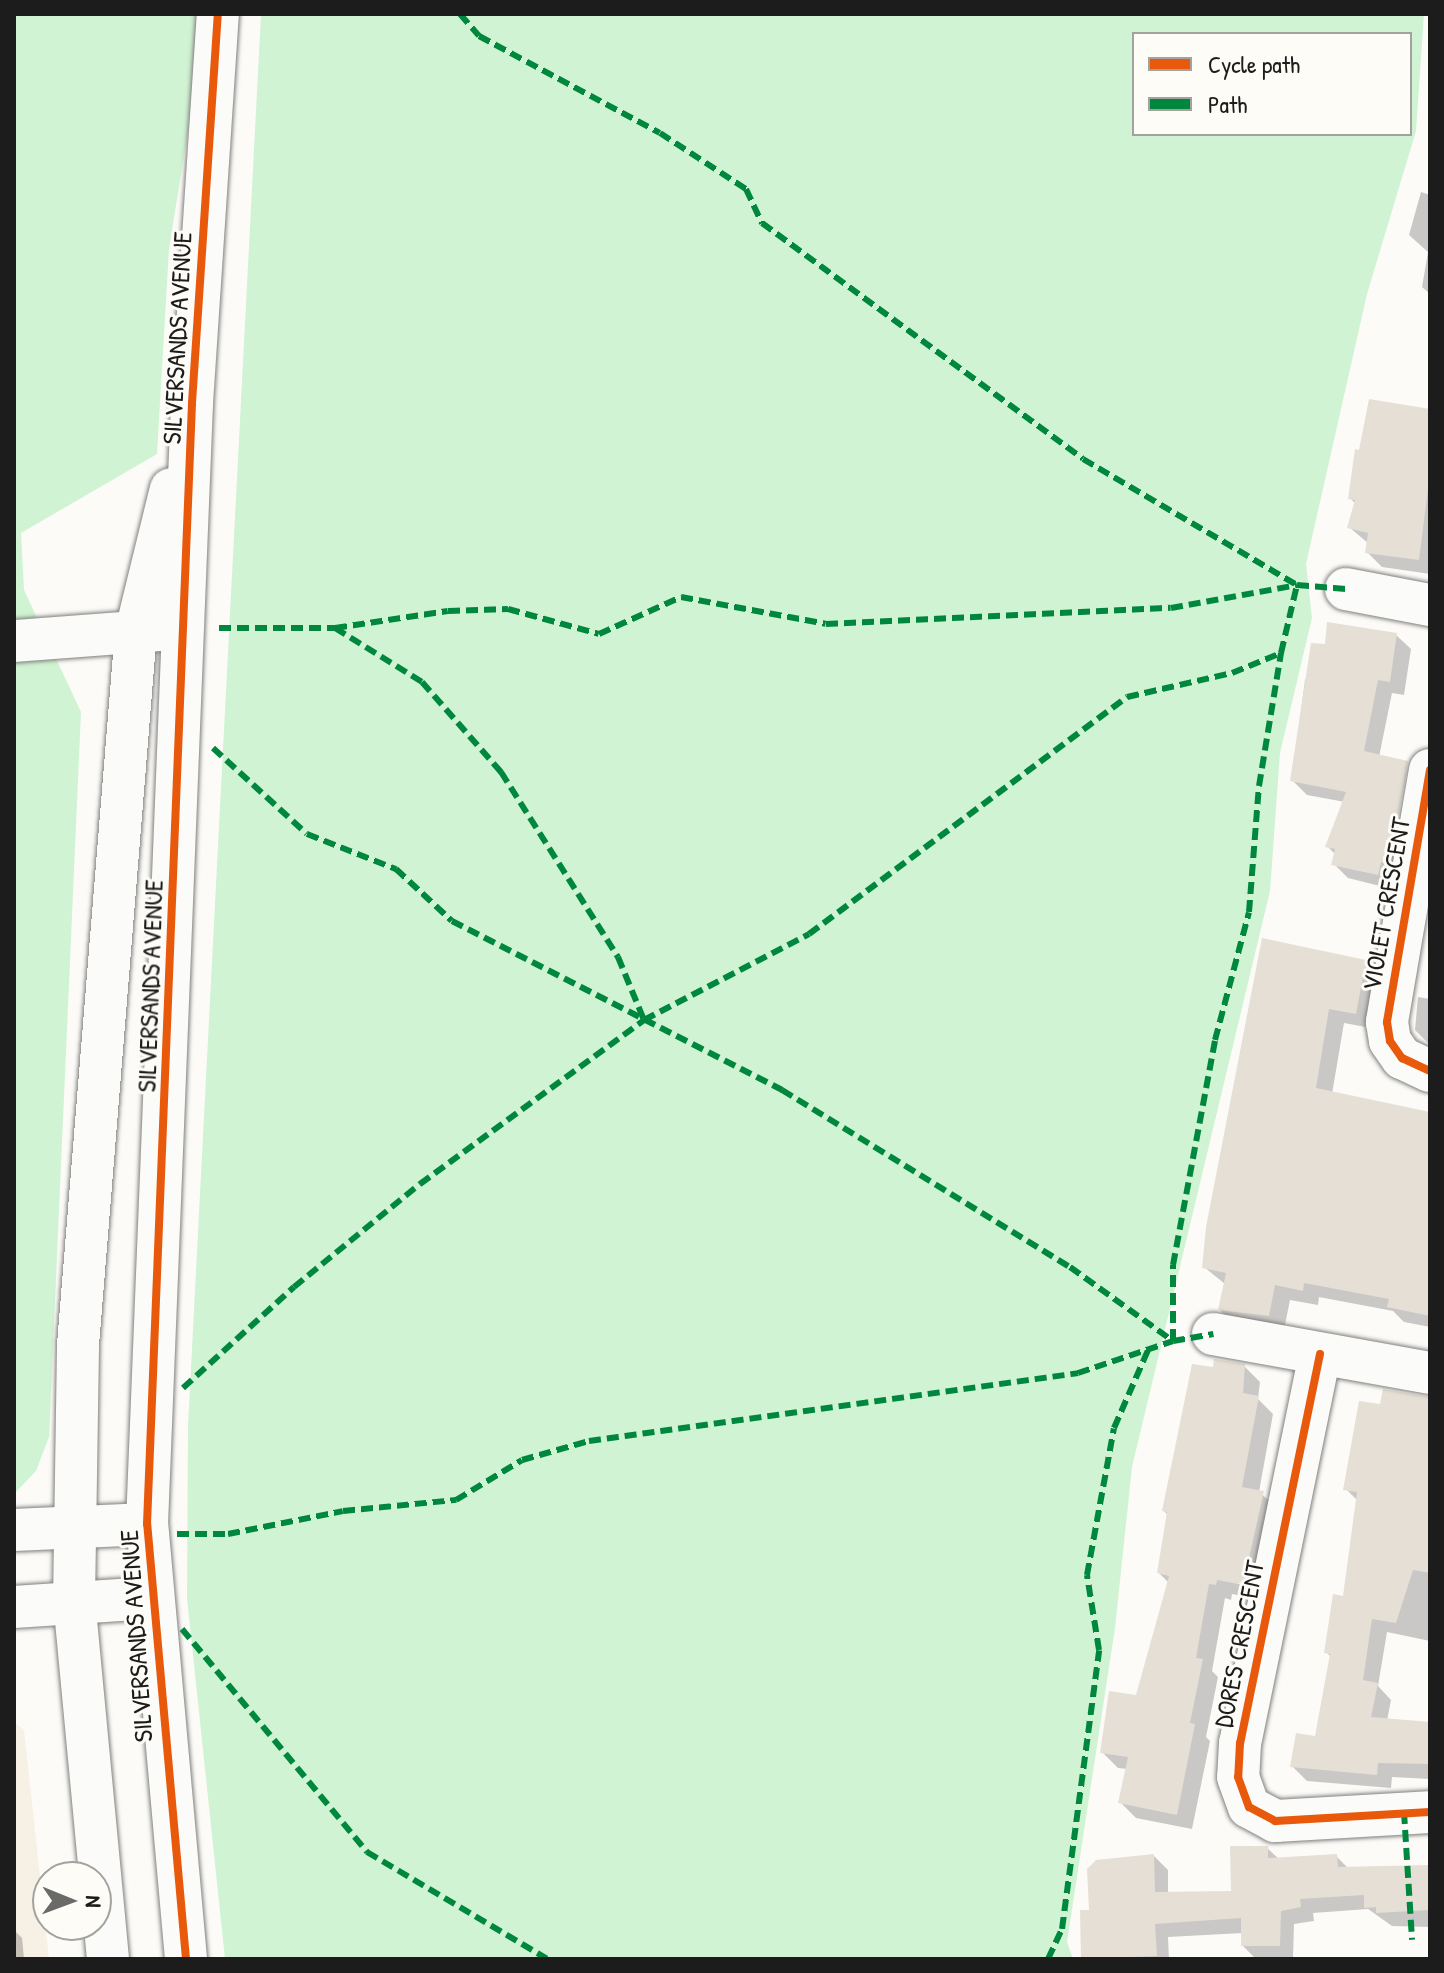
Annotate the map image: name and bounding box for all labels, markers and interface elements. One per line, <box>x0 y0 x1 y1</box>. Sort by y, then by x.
legend <box>1132 32 1412 136</box>
text: Cycle path <box>1208 48 1300 80</box>
text: Path <box>1208 88 1247 120</box>
street label: SILVERSANDS AVENUE <box>156 231 198 445</box>
street label: VIOLET CRESCENT <box>1355 815 1417 993</box>
street label: SILVERSANDS AVENUE <box>131 879 169 1093</box>
street label: SILVERSANDS AVENUE <box>113 1529 159 1743</box>
street label: DORES CRESCENT <box>1208 1558 1270 1730</box>
north arrow <box>32 1861 112 1941</box>
text: N <box>79 1895 109 1908</box>

